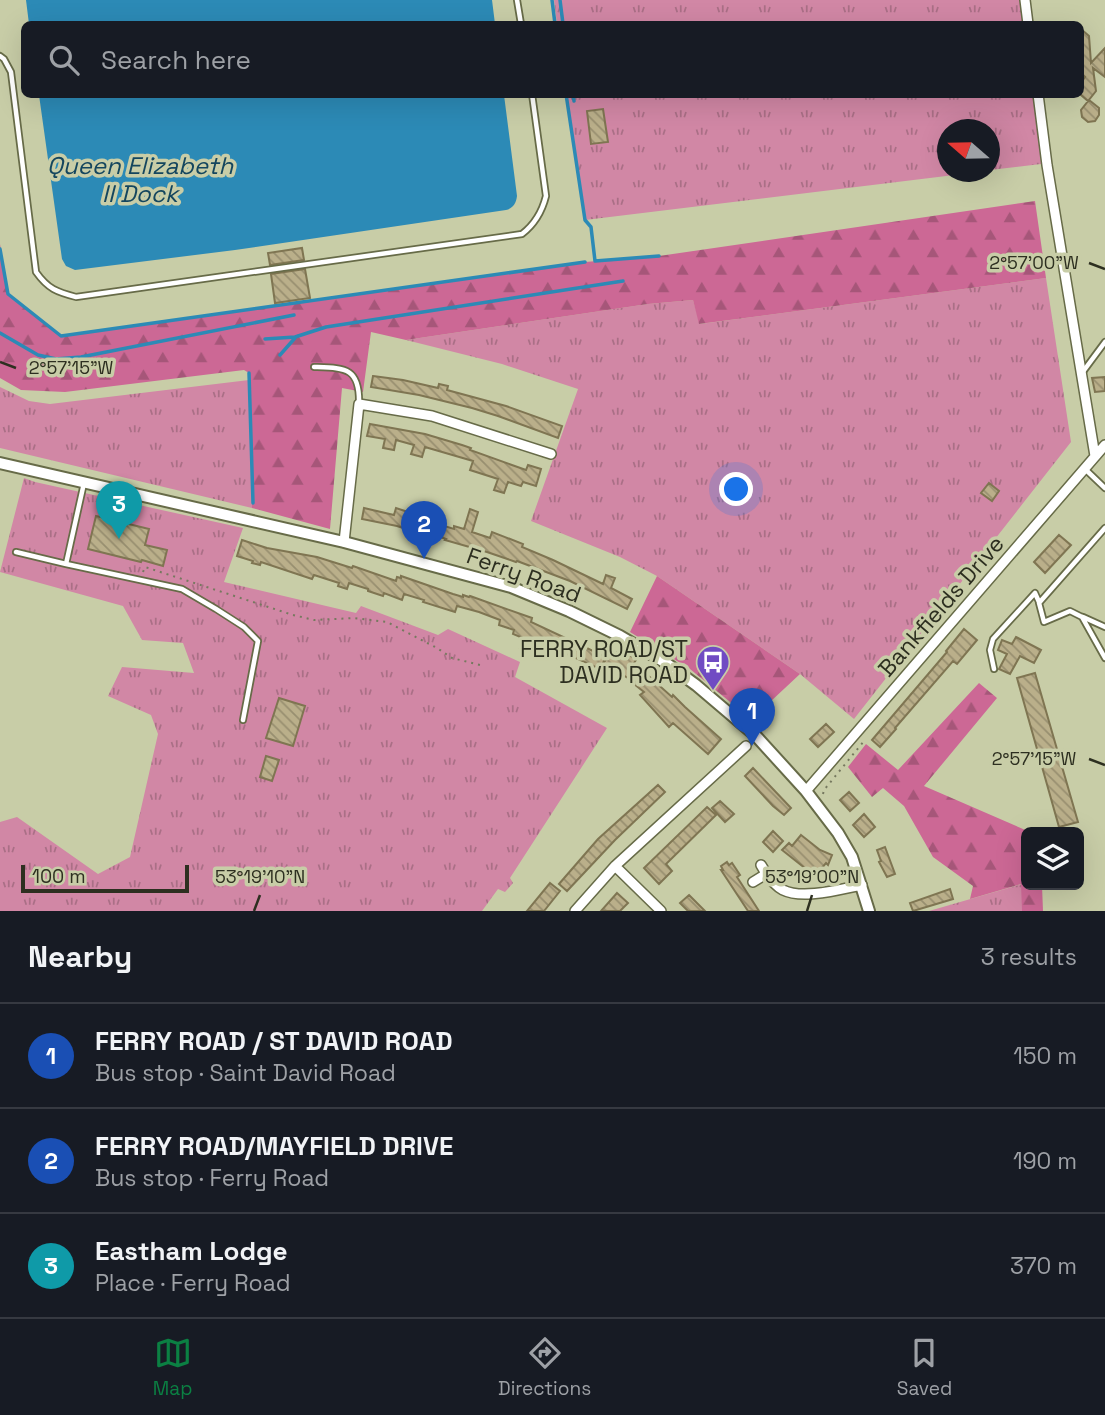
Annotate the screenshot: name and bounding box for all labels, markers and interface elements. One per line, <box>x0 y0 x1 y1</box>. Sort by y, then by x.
search box <box>21 21 1084 98</box>
icon: search <box>45 41 83 79</box>
text: Search here <box>101 43 251 77</box>
north arrow <box>937 119 1000 182</box>
water label: Queen Elizabeth II Dock <box>47 150 235 209</box>
text: 2°57'00"W <box>989 251 1079 274</box>
text: 2°57'15"W <box>29 356 114 379</box>
your location <box>719 472 753 506</box>
pin: 3 <box>96 481 142 539</box>
pin: 2 <box>401 501 447 559</box>
street label: Bankfields Drive <box>872 529 1010 683</box>
street label: Ferry Road <box>463 540 585 610</box>
place label: FERRY ROAD/ST DAVID ROAD <box>520 634 688 690</box>
bus stop icon: FERRY ROAD/ST DAVID ROAD <box>694 643 732 692</box>
pin: 1 <box>729 688 775 746</box>
text: 2°57'15"W <box>992 747 1077 770</box>
map controls <box>1021 827 1084 890</box>
button: layers <box>1021 827 1084 890</box>
scale bar <box>21 862 189 894</box>
text: 100 m <box>32 864 86 889</box>
text: 53°19'10"N <box>215 865 305 888</box>
text: 53°19'00"N <box>765 865 859 888</box>
text: Nearby <box>28 937 132 976</box>
text: 3 results <box>981 942 1077 972</box>
text: FERRY ROAD / ST DAVID ROAD <box>95 1024 452 1058</box>
text: 1 <box>46 1041 56 1071</box>
text: 150 m <box>1013 1041 1077 1071</box>
text: Bus stop · Saint David Road <box>95 1058 396 1088</box>
text: FERRY ROAD/MAYFIELD DRIVE <box>95 1129 453 1163</box>
text: 2 <box>44 1146 58 1176</box>
text: 190 m <box>1013 1146 1077 1176</box>
text: Bus stop · Ferry Road <box>95 1163 329 1193</box>
text: Eastham Lodge <box>95 1234 288 1268</box>
text: 3 <box>44 1251 58 1281</box>
text: 370 m <box>1010 1251 1077 1281</box>
text: Place · Ferry Road <box>95 1268 291 1298</box>
tab: Map <box>153 1334 192 1401</box>
tab: Directions <box>498 1334 591 1401</box>
tab: Saved <box>897 1334 952 1401</box>

